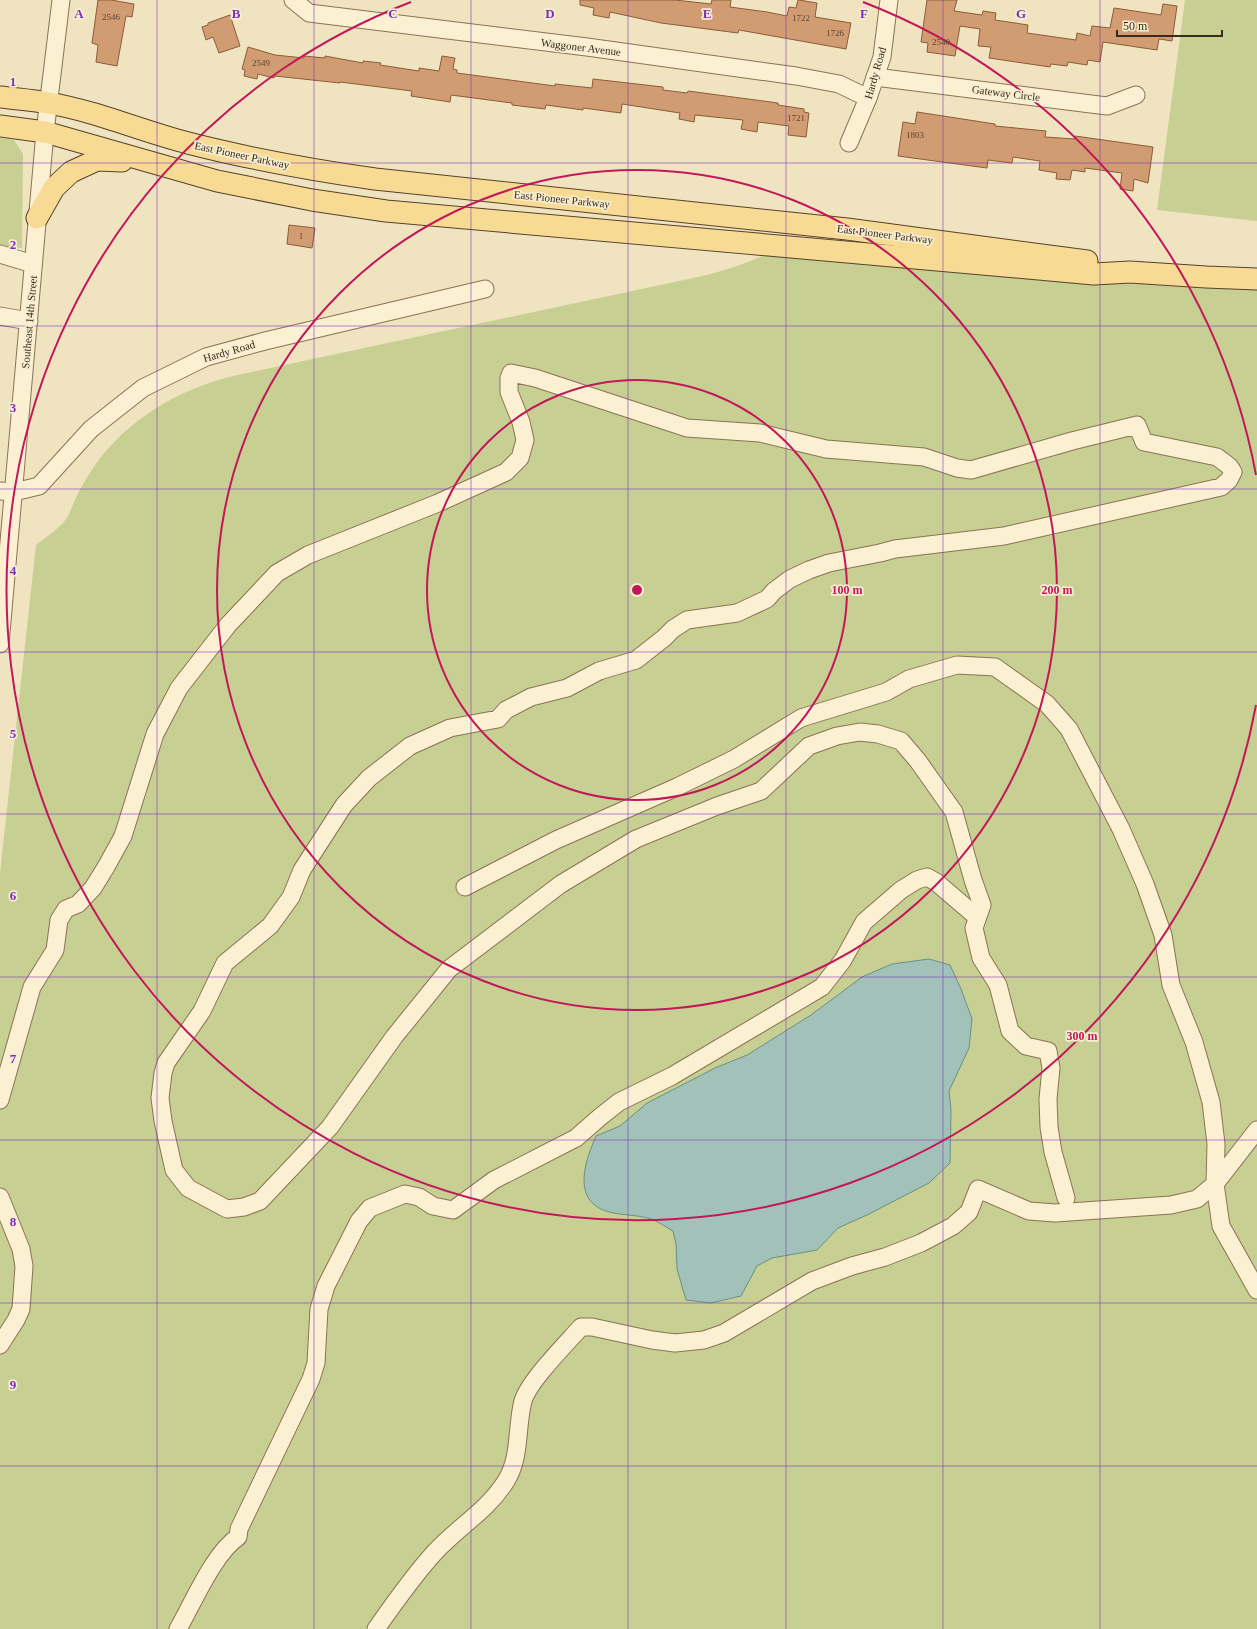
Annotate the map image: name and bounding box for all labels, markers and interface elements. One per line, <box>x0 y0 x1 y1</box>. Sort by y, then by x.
text: A <box>74 6 84 21</box>
text: B <box>232 6 241 21</box>
text: C <box>388 6 398 21</box>
text: D <box>545 6 555 21</box>
text: E <box>703 6 711 21</box>
text: F <box>860 6 868 21</box>
text: G <box>1016 6 1026 21</box>
house number: 2546 <box>102 12 121 22</box>
scale bar <box>1117 12 1222 38</box>
house number: 1722 <box>792 13 810 23</box>
text: 50 m <box>1123 19 1148 33</box>
house number: 1726 <box>826 28 845 38</box>
street label: Waggoner Avenue <box>540 36 622 58</box>
house number: 2540 <box>932 37 951 47</box>
street label: Hardy Road <box>862 45 888 100</box>
house number: 2549 <box>252 58 271 68</box>
text: 1 <box>10 74 16 89</box>
street label: Gateway Circle <box>971 83 1041 103</box>
house number: 1721 <box>787 113 805 123</box>
house number: 1803 <box>906 130 925 140</box>
street label: East Pioneer Parkway <box>194 139 291 171</box>
street label: East Pioneer Parkway <box>513 188 611 210</box>
street label: East Pioneer Parkway <box>836 222 934 246</box>
house number: 1 <box>299 231 303 241</box>
text: 2 <box>10 237 16 252</box>
street label: Southeast 14th Street <box>19 275 39 369</box>
street label: Hardy Road <box>202 338 257 364</box>
text: 3 <box>10 400 17 415</box>
text: 4 <box>10 563 17 578</box>
centre of rings <box>630 583 644 597</box>
text: 100 m <box>832 583 863 597</box>
text: 200 m <box>1042 583 1073 597</box>
text: 5 <box>10 726 17 741</box>
text: 6 <box>10 888 17 903</box>
text: 300 m <box>1067 1029 1098 1043</box>
text: 7 <box>10 1051 17 1066</box>
text: 8 <box>10 1214 17 1229</box>
text: 9 <box>10 1377 17 1392</box>

